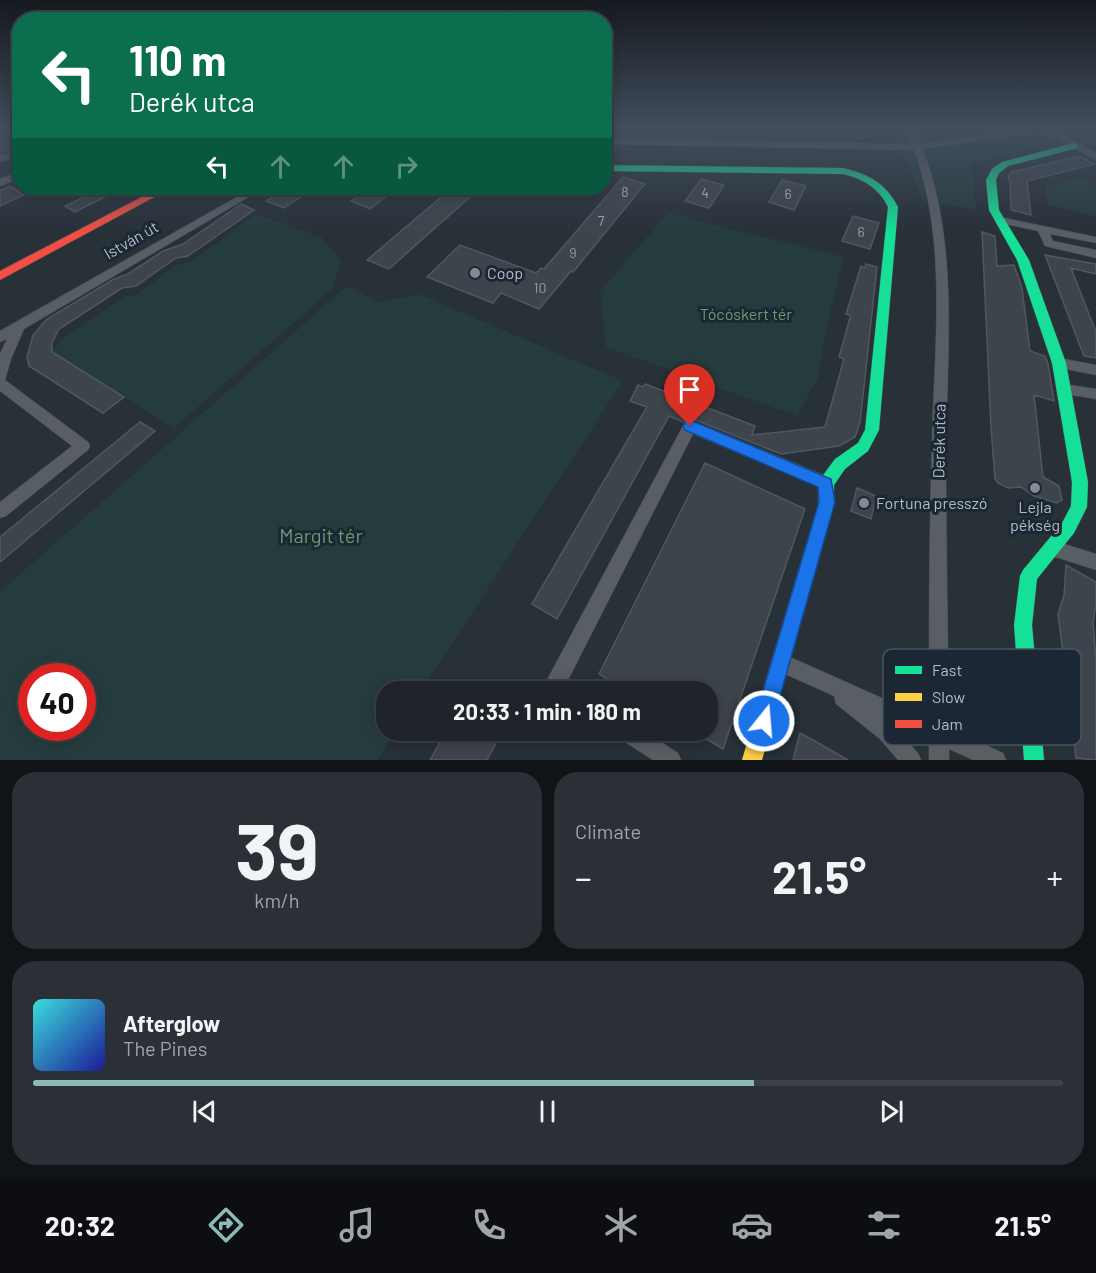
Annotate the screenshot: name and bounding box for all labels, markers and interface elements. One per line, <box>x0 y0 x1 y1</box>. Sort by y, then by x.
text: 110 m <box>129 34 226 84</box>
icon: left <box>30 36 108 114</box>
text: Derék utca <box>129 85 255 117</box>
icon: left <box>201 150 234 183</box>
icon: ahead <box>264 150 297 183</box>
icon: ahead <box>327 150 360 183</box>
icon: right <box>390 150 423 183</box>
house number: 8 <box>621 183 629 200</box>
house number: 4 <box>701 184 709 201</box>
house number: 6 <box>784 185 792 202</box>
house number: 7 <box>598 212 605 229</box>
street label: István út <box>100 216 161 263</box>
house number: 6 <box>857 223 865 240</box>
house number: 9 <box>569 244 577 261</box>
place label: Coop <box>487 263 523 282</box>
marker: Coop <box>468 266 482 280</box>
house number: 10 <box>534 279 546 296</box>
park label: Tócóskert tér <box>700 304 792 323</box>
pin <box>664 364 715 426</box>
icon: arrive <box>673 373 706 406</box>
street label: Derék utca <box>928 404 949 478</box>
marker: Lejla pékség <box>1028 481 1042 495</box>
place label: Fortuna presszó <box>876 493 987 512</box>
marker: Fortuna presszó <box>857 496 871 510</box>
place label: Lejla pékség <box>1010 497 1060 534</box>
park label: Margit tér <box>279 523 363 547</box>
legend <box>883 649 1081 745</box>
text: Fast <box>932 660 962 679</box>
speed limit sign: 40 <box>18 663 96 741</box>
text: Slow <box>932 687 965 706</box>
position arrow <box>732 689 796 753</box>
text: 20:33 · 1 min · 180 m <box>453 698 641 724</box>
text: Jam <box>932 714 963 733</box>
text: 39 <box>235 802 319 896</box>
text: Climate <box>575 819 641 843</box>
text: 21.5° <box>772 849 866 903</box>
text: − <box>575 857 592 897</box>
text: + <box>1047 857 1063 897</box>
text: km/h <box>254 888 300 912</box>
text: Afterglow <box>123 1010 220 1036</box>
text: The Pines <box>123 1036 207 1060</box>
icon: previous <box>188 1095 221 1128</box>
icon: pause <box>531 1095 564 1128</box>
icon: next <box>875 1095 908 1128</box>
icon: directions <box>205 1204 247 1246</box>
icon: music <box>336 1204 378 1246</box>
icon: phone <box>468 1204 510 1246</box>
icon: climate <box>600 1204 642 1246</box>
icon: car <box>731 1204 773 1246</box>
icon: filters <box>863 1204 905 1246</box>
text: 20:32 <box>45 1209 115 1241</box>
text: 21.5° <box>995 1209 1051 1241</box>

